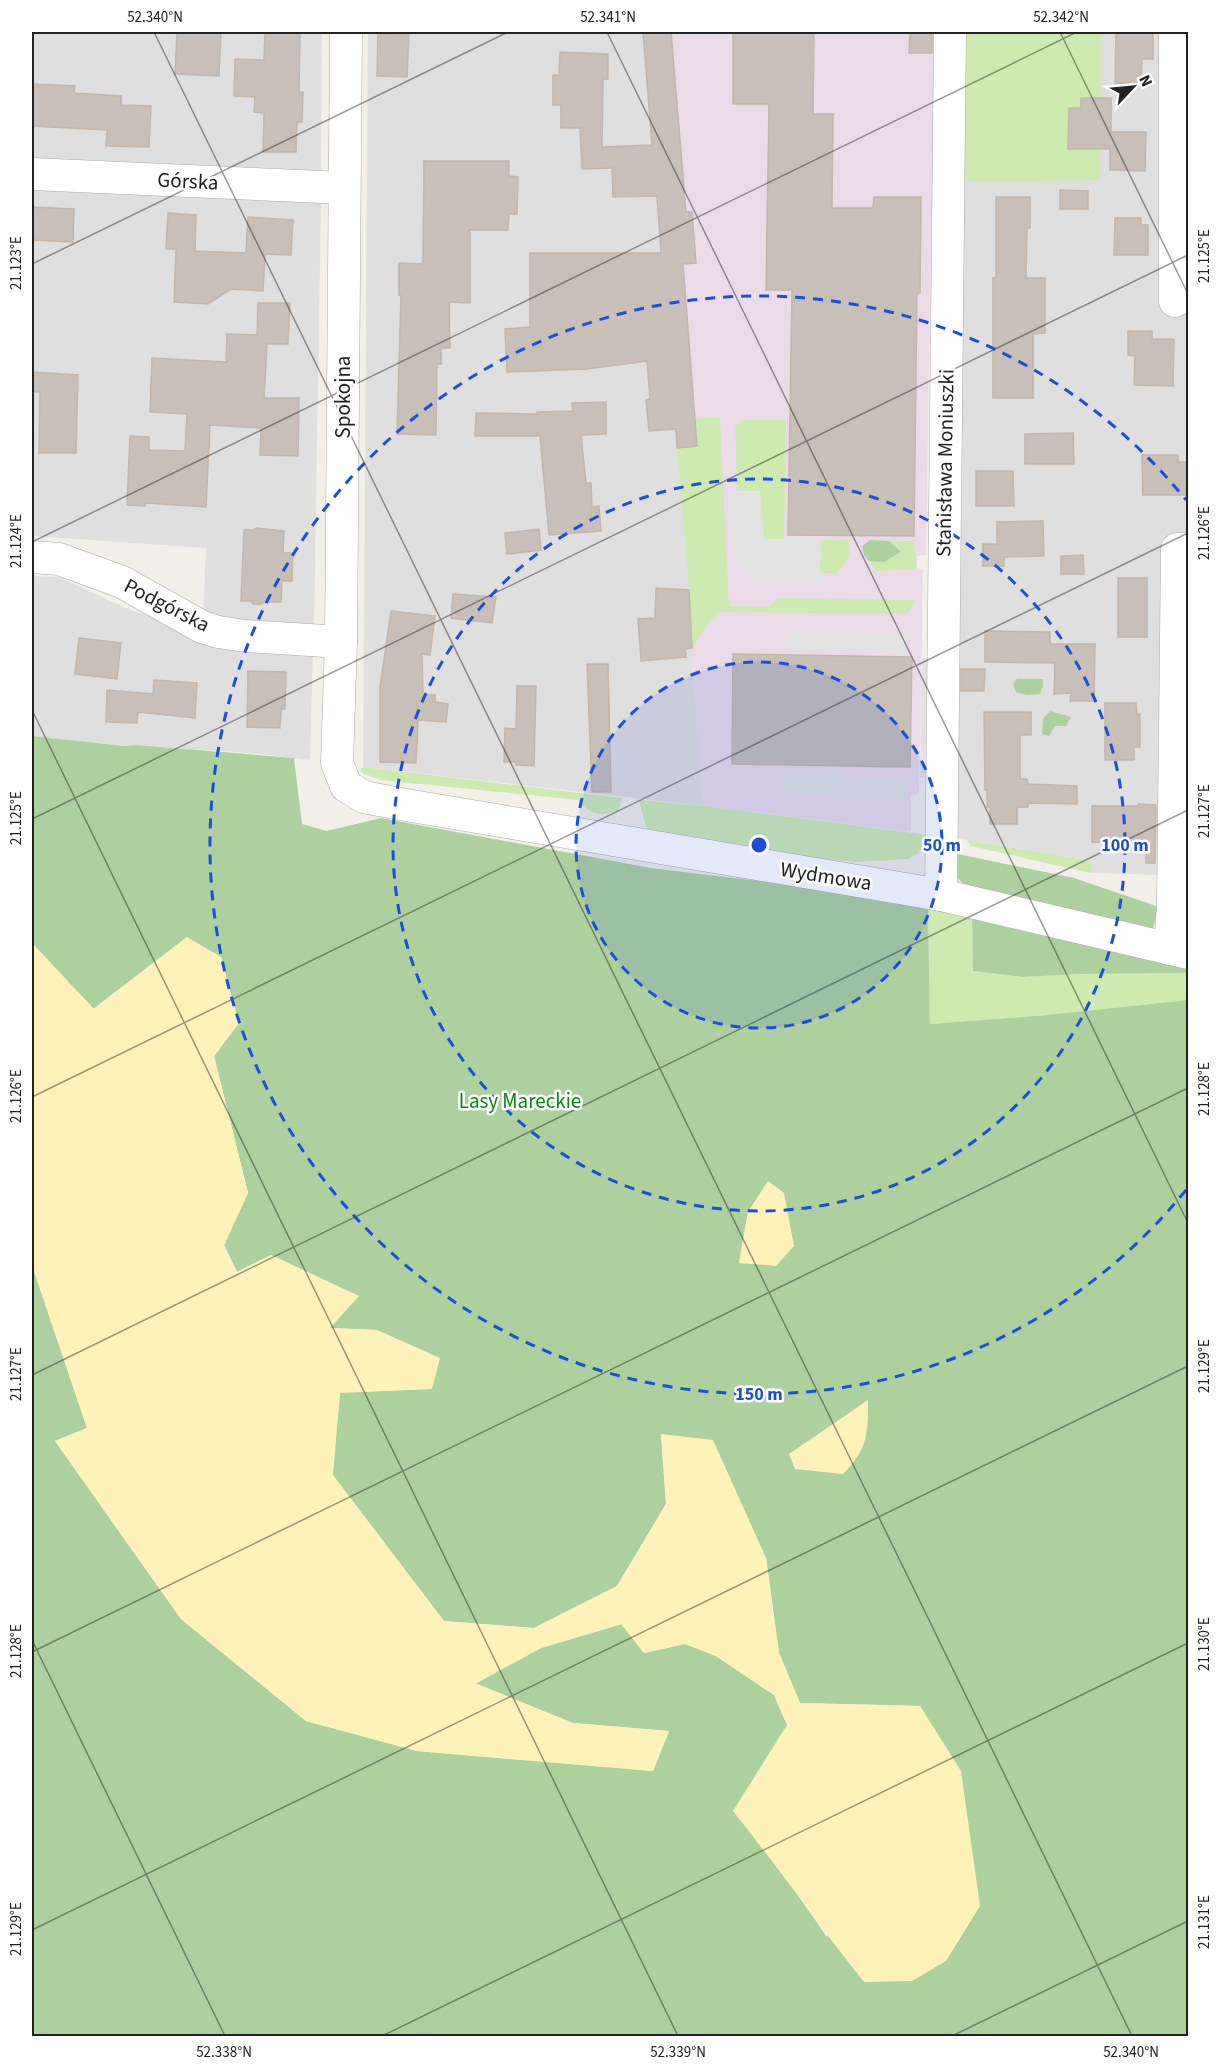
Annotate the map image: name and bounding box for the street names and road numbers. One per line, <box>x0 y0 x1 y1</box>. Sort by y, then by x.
street label: Górska <box>157 164 219 198</box>
street label: Spokojna <box>328 356 358 438</box>
street label: Stanisława Moniuszki <box>928 369 962 557</box>
street label: Podgórska <box>119 571 215 639</box>
street label: Wydmowa <box>778 854 874 898</box>

